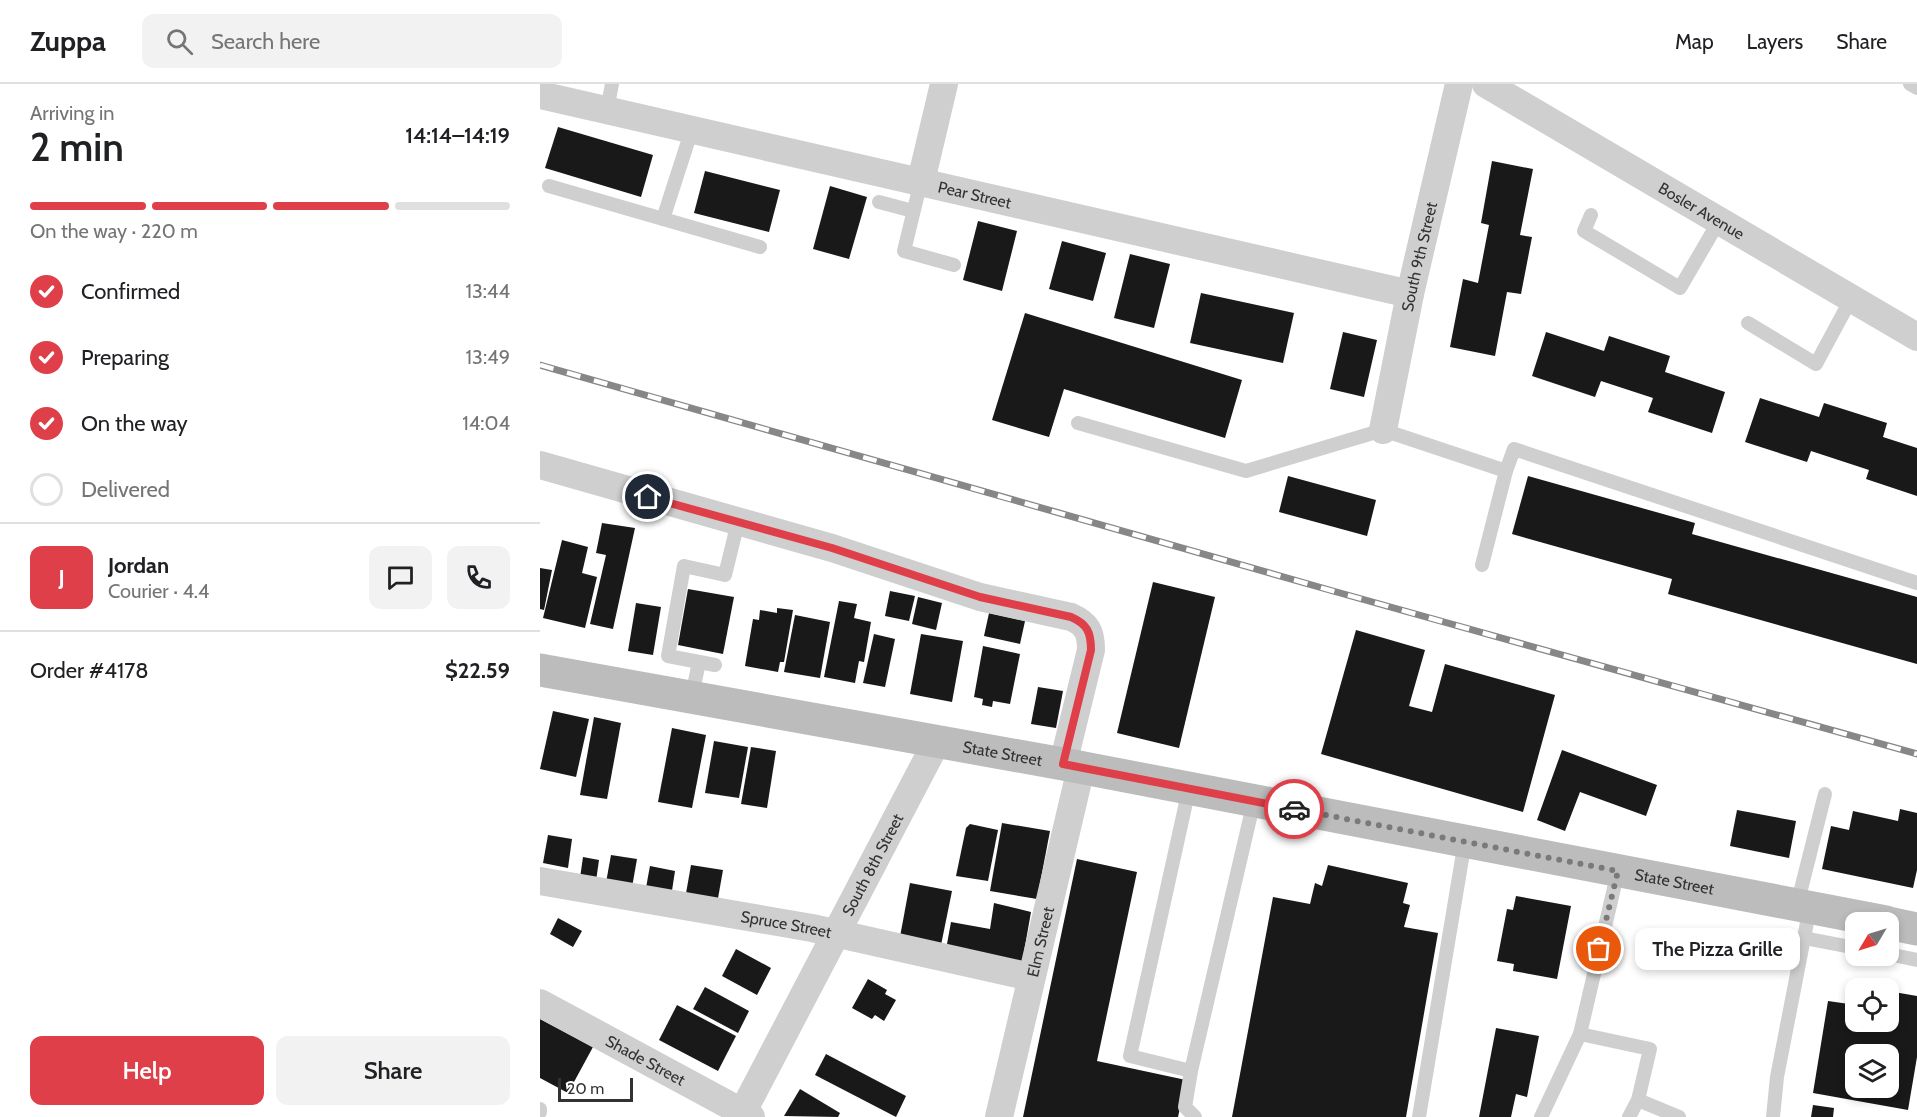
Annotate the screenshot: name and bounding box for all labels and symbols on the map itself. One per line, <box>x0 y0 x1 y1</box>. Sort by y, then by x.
street label: Pear Street <box>936 177 1014 213</box>
street label: Bosler Avenue <box>1655 178 1748 244</box>
street label: South 9th Street <box>1398 199 1441 313</box>
pin <box>622 471 673 522</box>
street label: State Street <box>961 737 1044 770</box>
courier <box>1264 779 1324 839</box>
street label: South 8th Street <box>838 810 908 919</box>
street label: State Street <box>1633 865 1716 899</box>
street label: Elm Street <box>1023 904 1058 979</box>
street label: Spruce Street <box>739 907 834 942</box>
north arrow <box>1845 912 1899 966</box>
pin <box>1573 923 1624 974</box>
callout: The Pizza Grille <box>1635 928 1800 970</box>
street label: Shade Street <box>602 1031 689 1090</box>
scale bar <box>558 1075 633 1102</box>

